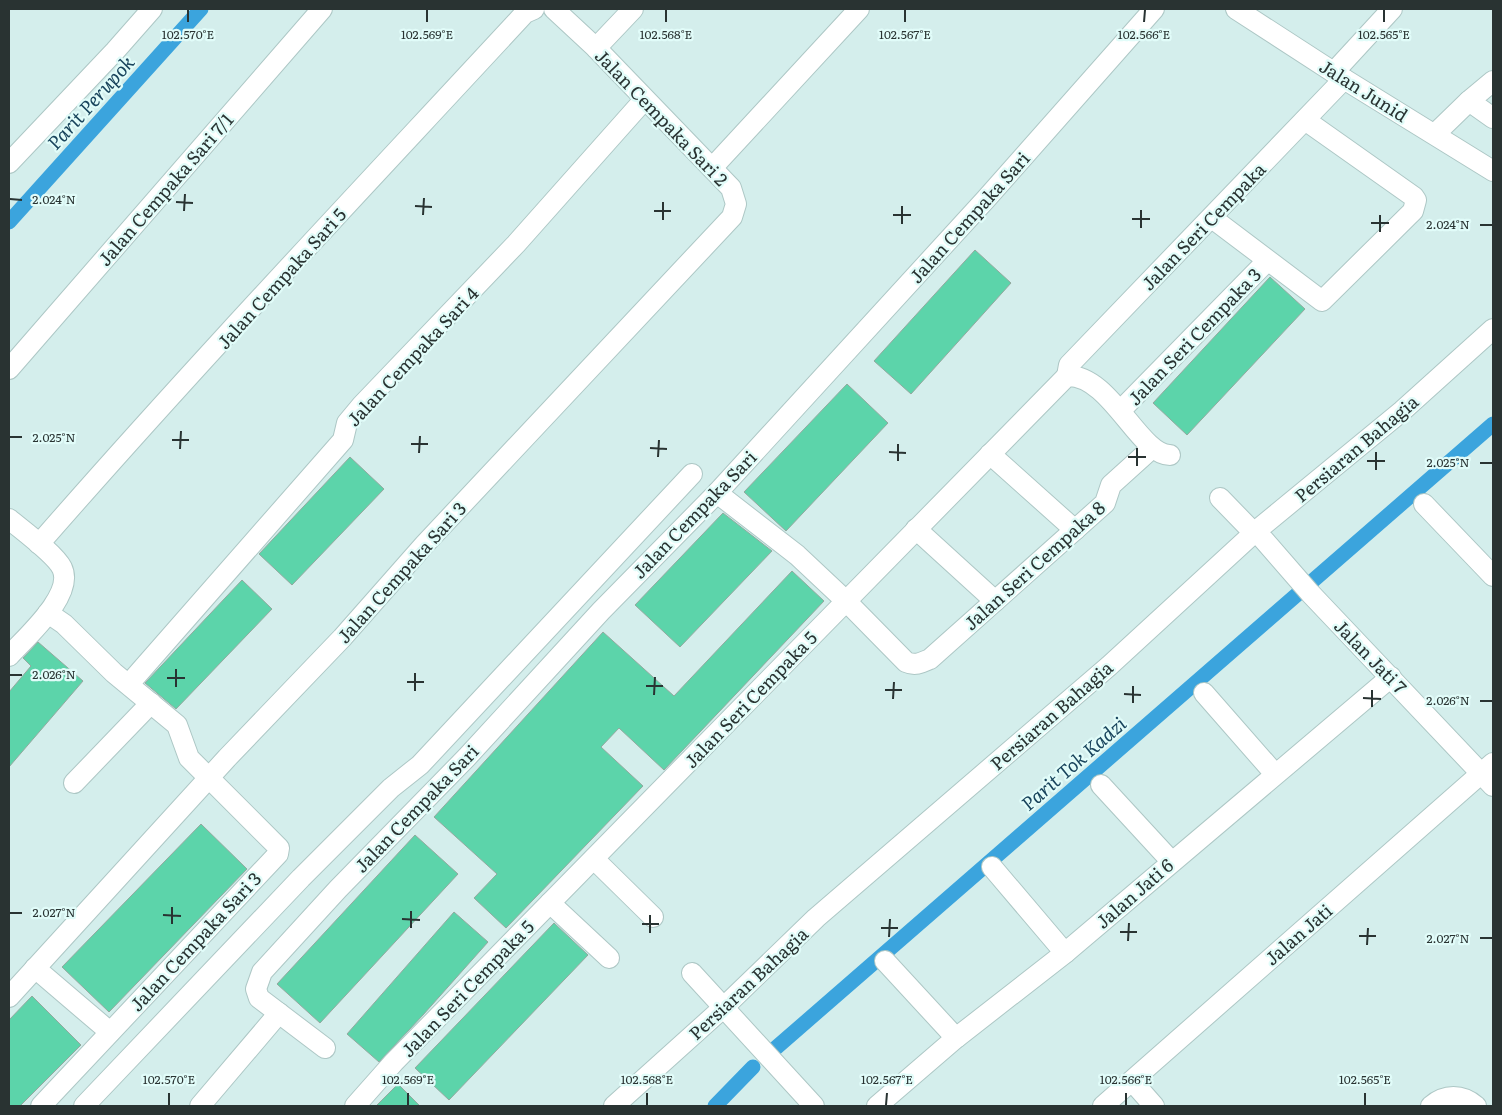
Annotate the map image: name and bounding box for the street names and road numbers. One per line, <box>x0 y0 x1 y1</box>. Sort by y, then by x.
street label: Jalan Cempaka Sari 2 <box>589 42 735 192</box>
street label: Jalan Junid <box>1314 52 1414 128</box>
street label: Jalan Cempaka Sari 7/1 <box>91 107 239 271</box>
street label: Jalan Cempaka Sari <box>902 145 1036 289</box>
street label: Jalan Seri Cempaka <box>1135 156 1271 296</box>
street label: Jalan Cempaka Sari 5 <box>210 202 352 354</box>
street label: Jalan Seri Cempaka 3 <box>1121 261 1267 411</box>
street label: Jalan Cempaka Sari 4 <box>340 280 484 432</box>
street label: Persiaran Bahagia <box>1288 388 1424 508</box>
street label: Jalan Cempaka Sari <box>626 444 762 584</box>
street label: Jalan Seri Cempaka 8 <box>957 494 1111 636</box>
street label: Jalan Cempaka Sari 3 <box>330 495 472 649</box>
street label: Jalan Jati 7 <box>1328 613 1414 699</box>
street label: Jalan Seri Cempaka 5 <box>677 624 823 774</box>
street label: Persiaran Bahagia <box>984 654 1118 776</box>
street label: Jalan Cempaka Sari <box>348 738 484 878</box>
street label: Jalan Jati 6 <box>1089 851 1179 934</box>
street label: Jalan Cempaka Sari 3 <box>123 865 267 1017</box>
street label: Jalan Jati <box>1258 897 1338 971</box>
street label: Jalan Seri Cempaka 5 <box>394 913 540 1063</box>
street label: Persiaran Bahagia <box>682 920 814 1046</box>

